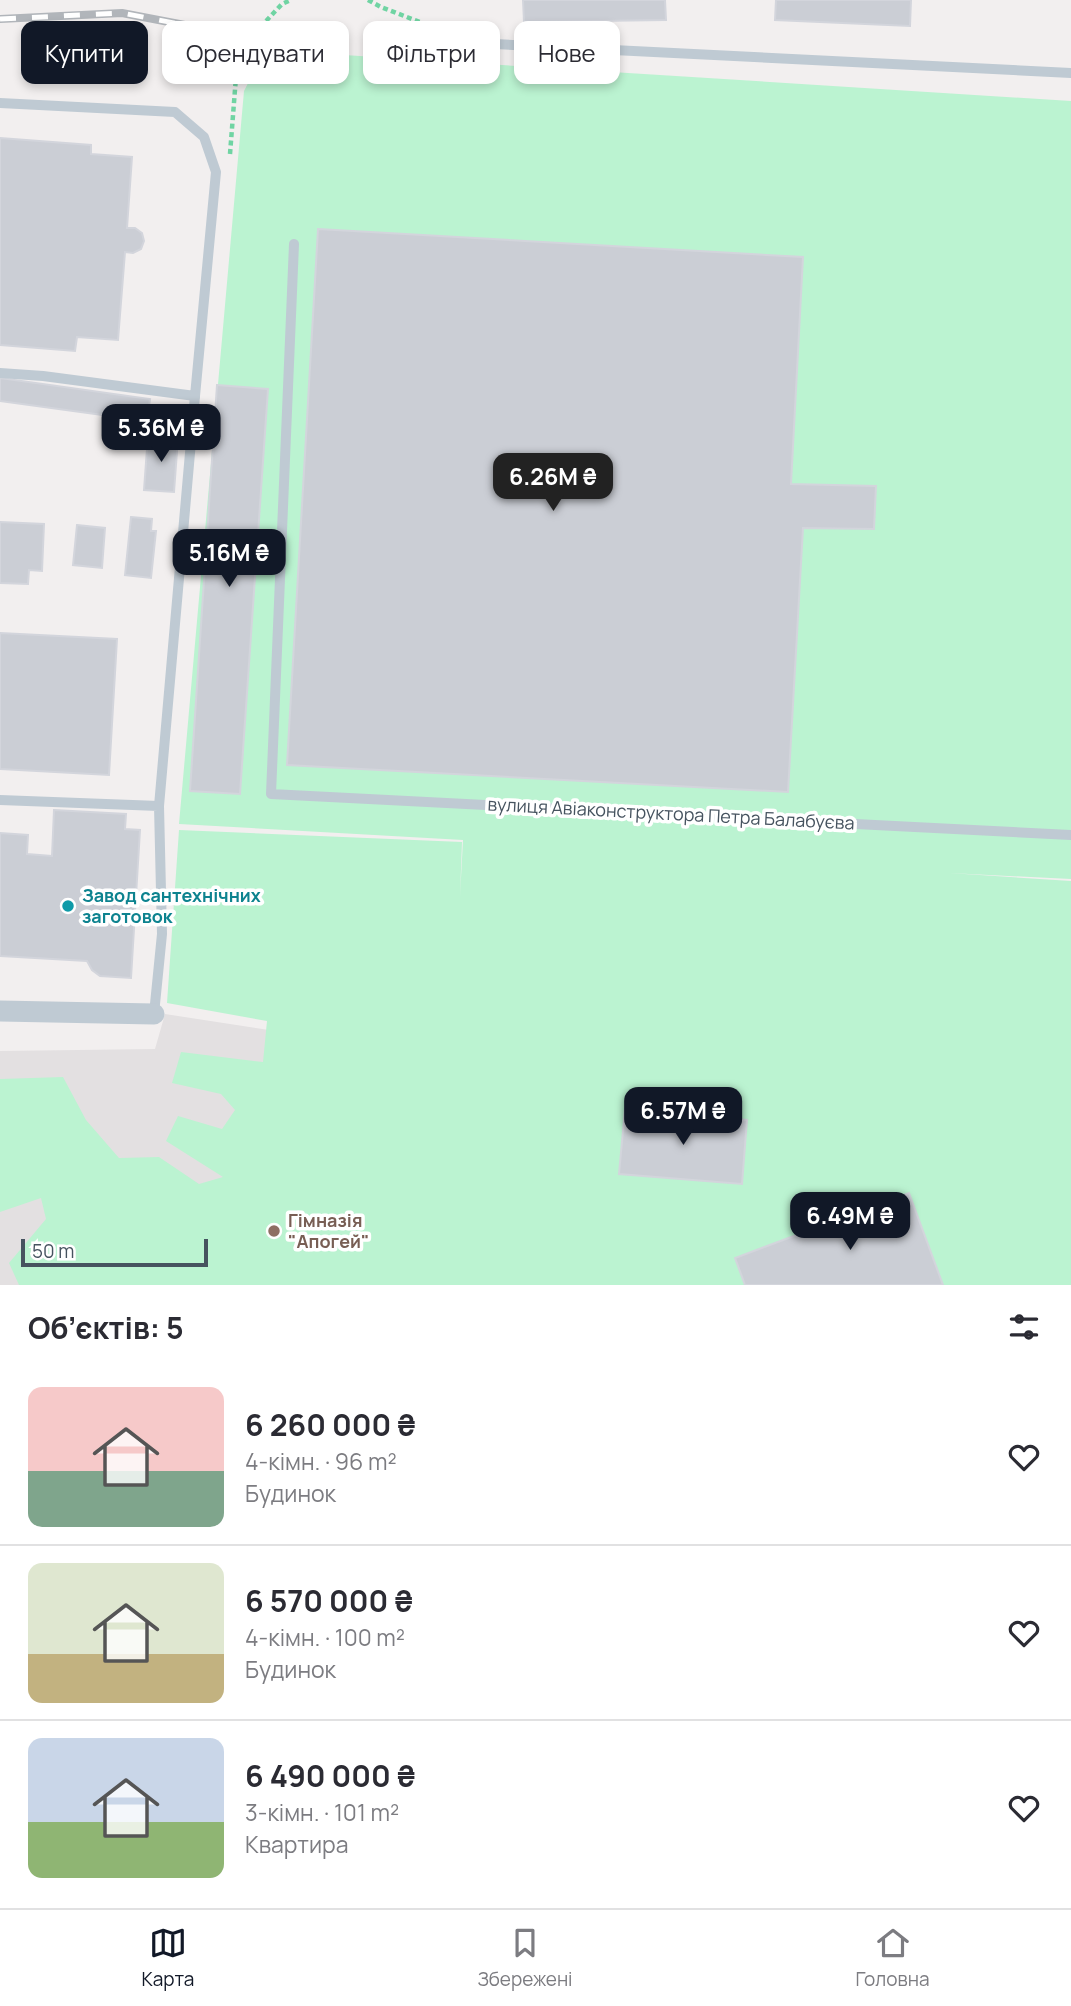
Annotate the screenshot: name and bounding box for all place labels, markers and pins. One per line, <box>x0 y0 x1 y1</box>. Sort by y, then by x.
pin: 5.36M ₴ <box>96 405 226 464</box>
pin: 6.26M ₴ <box>488 454 618 513</box>
pin: 5.16M ₴ <box>164 530 294 589</box>
place label: Завод сантехнічних заготовок <box>82 883 261 928</box>
marker: Завод сантехнічних заготовок <box>60 898 76 914</box>
pin: 6.57M ₴ <box>618 1088 748 1147</box>
pin: 6.49M ₴ <box>785 1192 915 1252</box>
place label: Гімназія "Апогей" <box>288 1208 369 1253</box>
marker: Гімназія "Апогей" <box>266 1223 282 1239</box>

